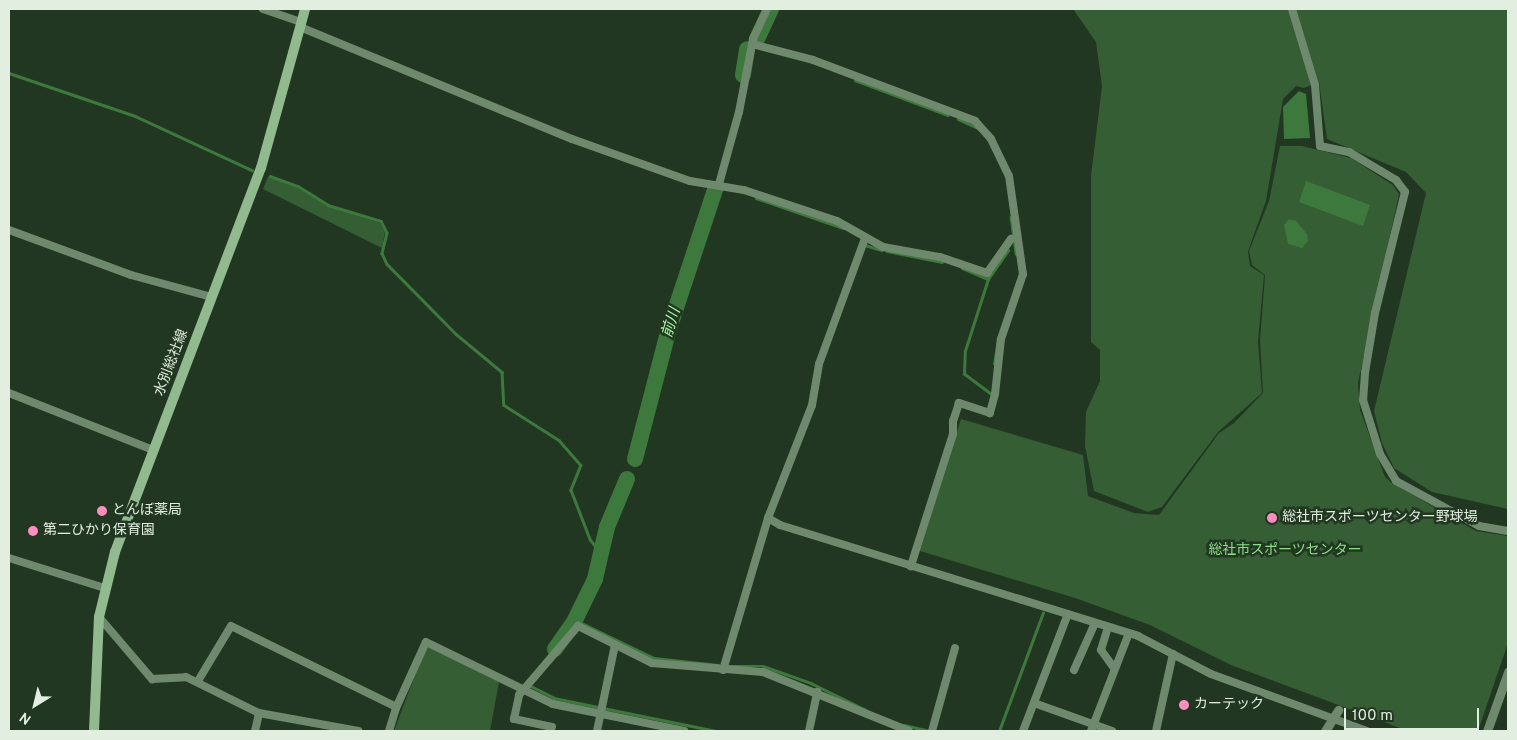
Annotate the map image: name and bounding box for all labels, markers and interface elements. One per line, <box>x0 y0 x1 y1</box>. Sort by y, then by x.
water label: 前川 <box>659 306 685 340</box>
street label: 水別総社線 <box>152 327 192 399</box>
place label: とんぼ薬局 <box>112 503 182 519</box>
marker: とんぼ薬局 <box>96 505 108 517</box>
place label: 総社市スポーツセンター野球場 <box>1282 510 1478 526</box>
marker: 総社市スポーツセンター野球場 <box>1266 512 1278 524</box>
place label: 第二ひかり保育園 <box>43 523 155 539</box>
marker: 第二ひかり保育園 <box>27 525 39 537</box>
park label: 総社市スポーツセンター <box>1208 543 1362 559</box>
north arrow <box>10 680 60 730</box>
place label: カーテック <box>1194 697 1264 713</box>
scale bar <box>1347 698 1482 730</box>
marker: カーテック <box>1178 699 1190 711</box>
text: 100 m <box>1352 707 1393 726</box>
text: N <box>17 708 35 727</box>

